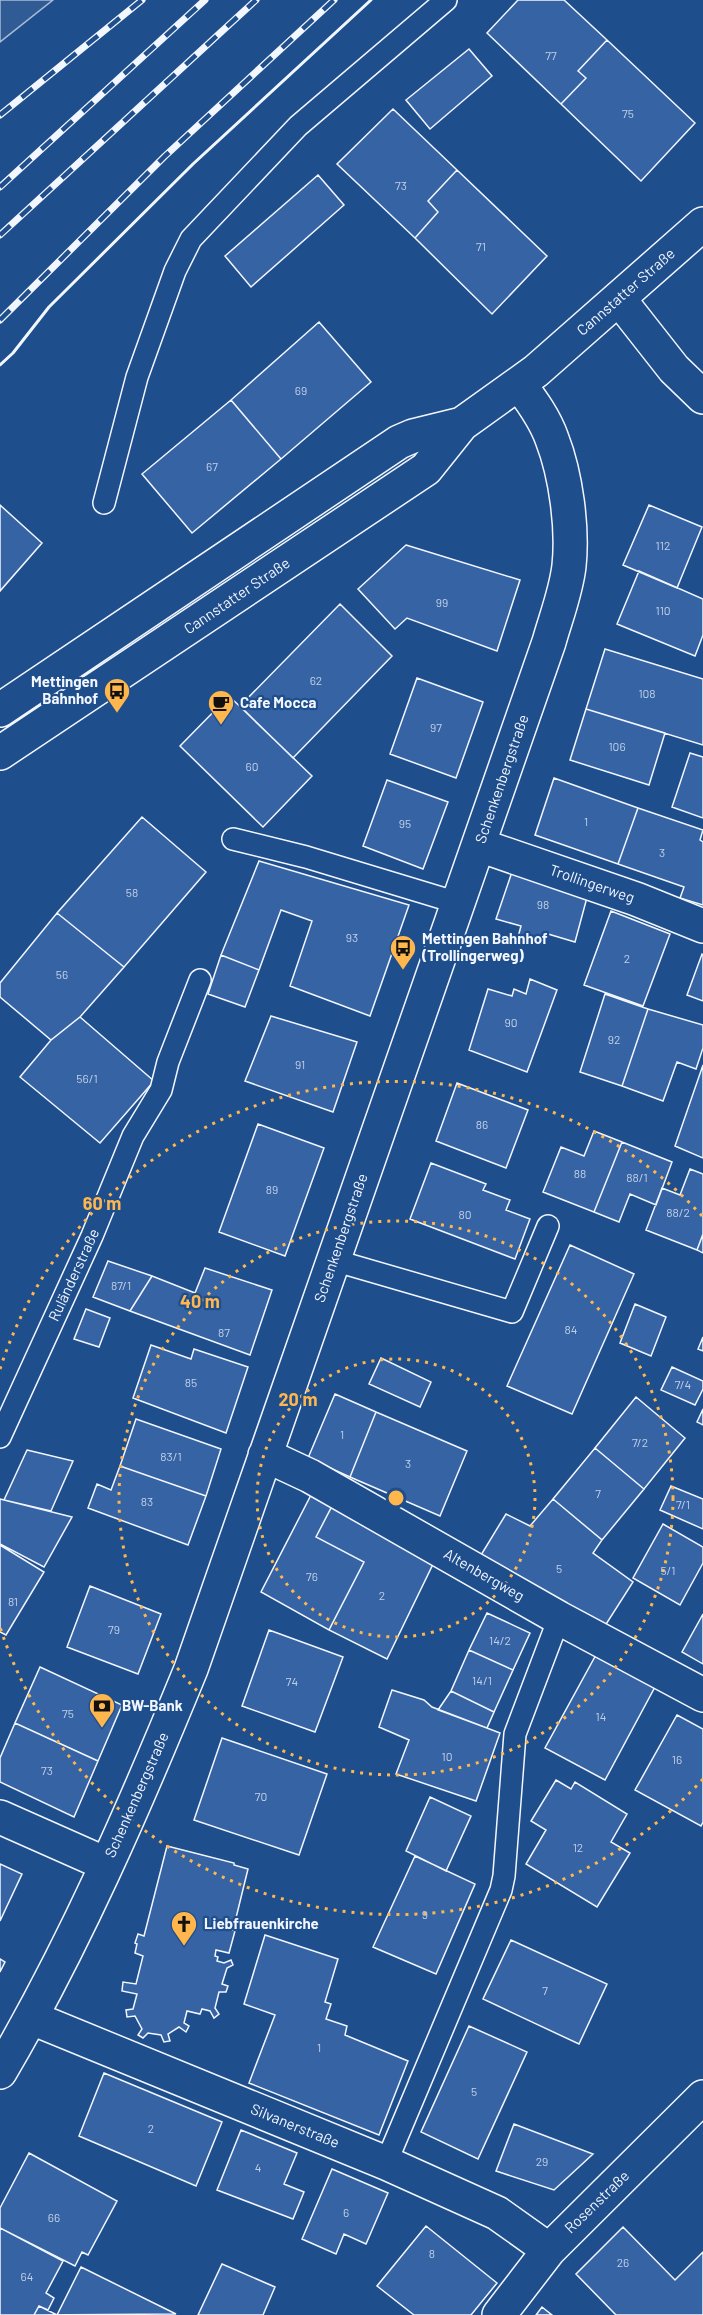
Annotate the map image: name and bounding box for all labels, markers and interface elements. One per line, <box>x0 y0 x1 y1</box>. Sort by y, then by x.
house number: 77 <box>545 48 557 62</box>
house number: 75 <box>622 106 634 120</box>
house number: 73 <box>395 178 407 192</box>
house number: 71 <box>476 239 486 253</box>
street label: Cannstatter Straße <box>573 244 678 339</box>
house number: 69 <box>295 383 307 397</box>
house number: 67 <box>206 459 218 473</box>
house number: 112 <box>656 538 670 552</box>
street label: Cannstatter Straße <box>180 553 293 637</box>
house number: 99 <box>436 595 448 609</box>
house number: 110 <box>655 603 671 617</box>
place label: Mettingen Bahnhof <box>31 672 98 707</box>
house number: 62 <box>310 673 322 687</box>
bus stop icon: Mettingen Bahnhof <box>102 676 132 714</box>
house number: 108 <box>638 686 656 700</box>
cafe icon: Cafe Mocca <box>206 688 236 726</box>
place label: Cafe Mocca <box>240 693 316 711</box>
street label: Schenkenbergstraße <box>471 712 532 846</box>
house number: 97 <box>430 720 442 734</box>
house number: 106 <box>608 739 626 753</box>
house number: 60 <box>246 759 258 773</box>
house number: 1 <box>584 814 588 828</box>
house number: 95 <box>399 816 411 830</box>
house number: 3 <box>659 845 665 859</box>
street label: Trollingerweg <box>548 860 637 906</box>
house number: 58 <box>126 885 138 899</box>
house number: 98 <box>537 897 549 911</box>
place label: Mettingen Bahnhof (Trollingerweg) <box>421 929 548 964</box>
house number: 93 <box>346 930 358 944</box>
bus stop icon: Mettingen Bahnhof (Trollingerweg) <box>388 933 418 971</box>
house number: 2 <box>624 951 630 965</box>
house number: 56 <box>56 967 68 981</box>
house number: 90 <box>504 1015 518 1029</box>
house number: 92 <box>608 1032 620 1046</box>
house number: 91 <box>295 1057 305 1071</box>
house number: 56/1 <box>76 1071 98 1085</box>
house number: 86 <box>476 1117 488 1131</box>
house number: 88 <box>574 1166 586 1180</box>
house number: 88/1 <box>626 1170 648 1184</box>
street label: Schenkenbergstraße <box>310 1171 371 1305</box>
house number: 89 <box>266 1182 278 1196</box>
text: 60 m <box>83 1192 121 1214</box>
house number: 88/2 <box>666 1205 690 1219</box>
house number: 80 <box>458 1207 472 1221</box>
street label: Ruländerstraße <box>44 1225 102 1324</box>
house number: 87/1 <box>111 1278 131 1292</box>
text: 40 m <box>180 1290 220 1312</box>
house number: 84 <box>565 1322 577 1336</box>
house number: 87 <box>218 1325 230 1339</box>
house number: 85 <box>185 1375 197 1389</box>
house number: 7/4 <box>675 1377 691 1391</box>
text: 20 m <box>279 1388 317 1410</box>
house number: 1 <box>340 1427 344 1441</box>
house number: 7/2 <box>632 1435 648 1449</box>
house number: 83/1 <box>160 1449 182 1463</box>
house number: 3 <box>405 1456 411 1470</box>
house number: 7 <box>595 1486 601 1500</box>
centre of rings <box>386 1488 406 1508</box>
house number: 83 <box>141 1494 153 1508</box>
house number: 7/1 <box>676 1497 690 1511</box>
street label: Altenbergweg <box>441 1544 528 1604</box>
house number: 5 <box>556 1561 562 1575</box>
house number: 5/1 <box>660 1563 676 1577</box>
house number: 76 <box>306 1569 318 1583</box>
house number: 2 <box>379 1588 385 1602</box>
house number: 81 <box>8 1594 18 1608</box>
house number: 79 <box>108 1622 120 1636</box>
house number: 14/2 <box>489 1633 511 1647</box>
house number: 14/1 <box>472 1673 492 1687</box>
house number: 74 <box>286 1674 298 1688</box>
bank icon: BW-Bank <box>87 1691 117 1729</box>
place label: BW-Bank <box>122 1696 183 1714</box>
house number: 75 <box>62 1706 74 1720</box>
house number: 14 <box>596 1709 606 1723</box>
street label: Schenkenbergstraße <box>100 1729 172 1860</box>
house number: 10 <box>442 1749 452 1763</box>
house number: 16 <box>672 1752 682 1766</box>
house number: 73 <box>41 1763 53 1777</box>
house number: 70 <box>255 1789 267 1803</box>
house number: 12 <box>573 1840 583 1854</box>
house number: 9 <box>422 1907 428 1921</box>
church icon: Liebfrauenkirche <box>169 1909 199 1947</box>
place label: Liebfrauenkirche <box>204 1914 319 1932</box>
house number: 7 <box>542 1983 548 1997</box>
house number: 1 <box>317 2040 321 2054</box>
house number: 5 <box>471 2084 477 2098</box>
street label: Silvanerstraße <box>248 2099 342 2151</box>
house number: 2 <box>148 2121 154 2135</box>
house number: 29 <box>536 2154 548 2168</box>
house number: 4 <box>255 2160 261 2174</box>
street label: Rosenstraße <box>560 2166 632 2236</box>
house number: 6 <box>343 2205 349 2219</box>
house number: 66 <box>48 2210 60 2224</box>
house number: 8 <box>429 2246 435 2260</box>
house number: 26 <box>617 2255 629 2269</box>
house number: 64 <box>21 2269 33 2283</box>

